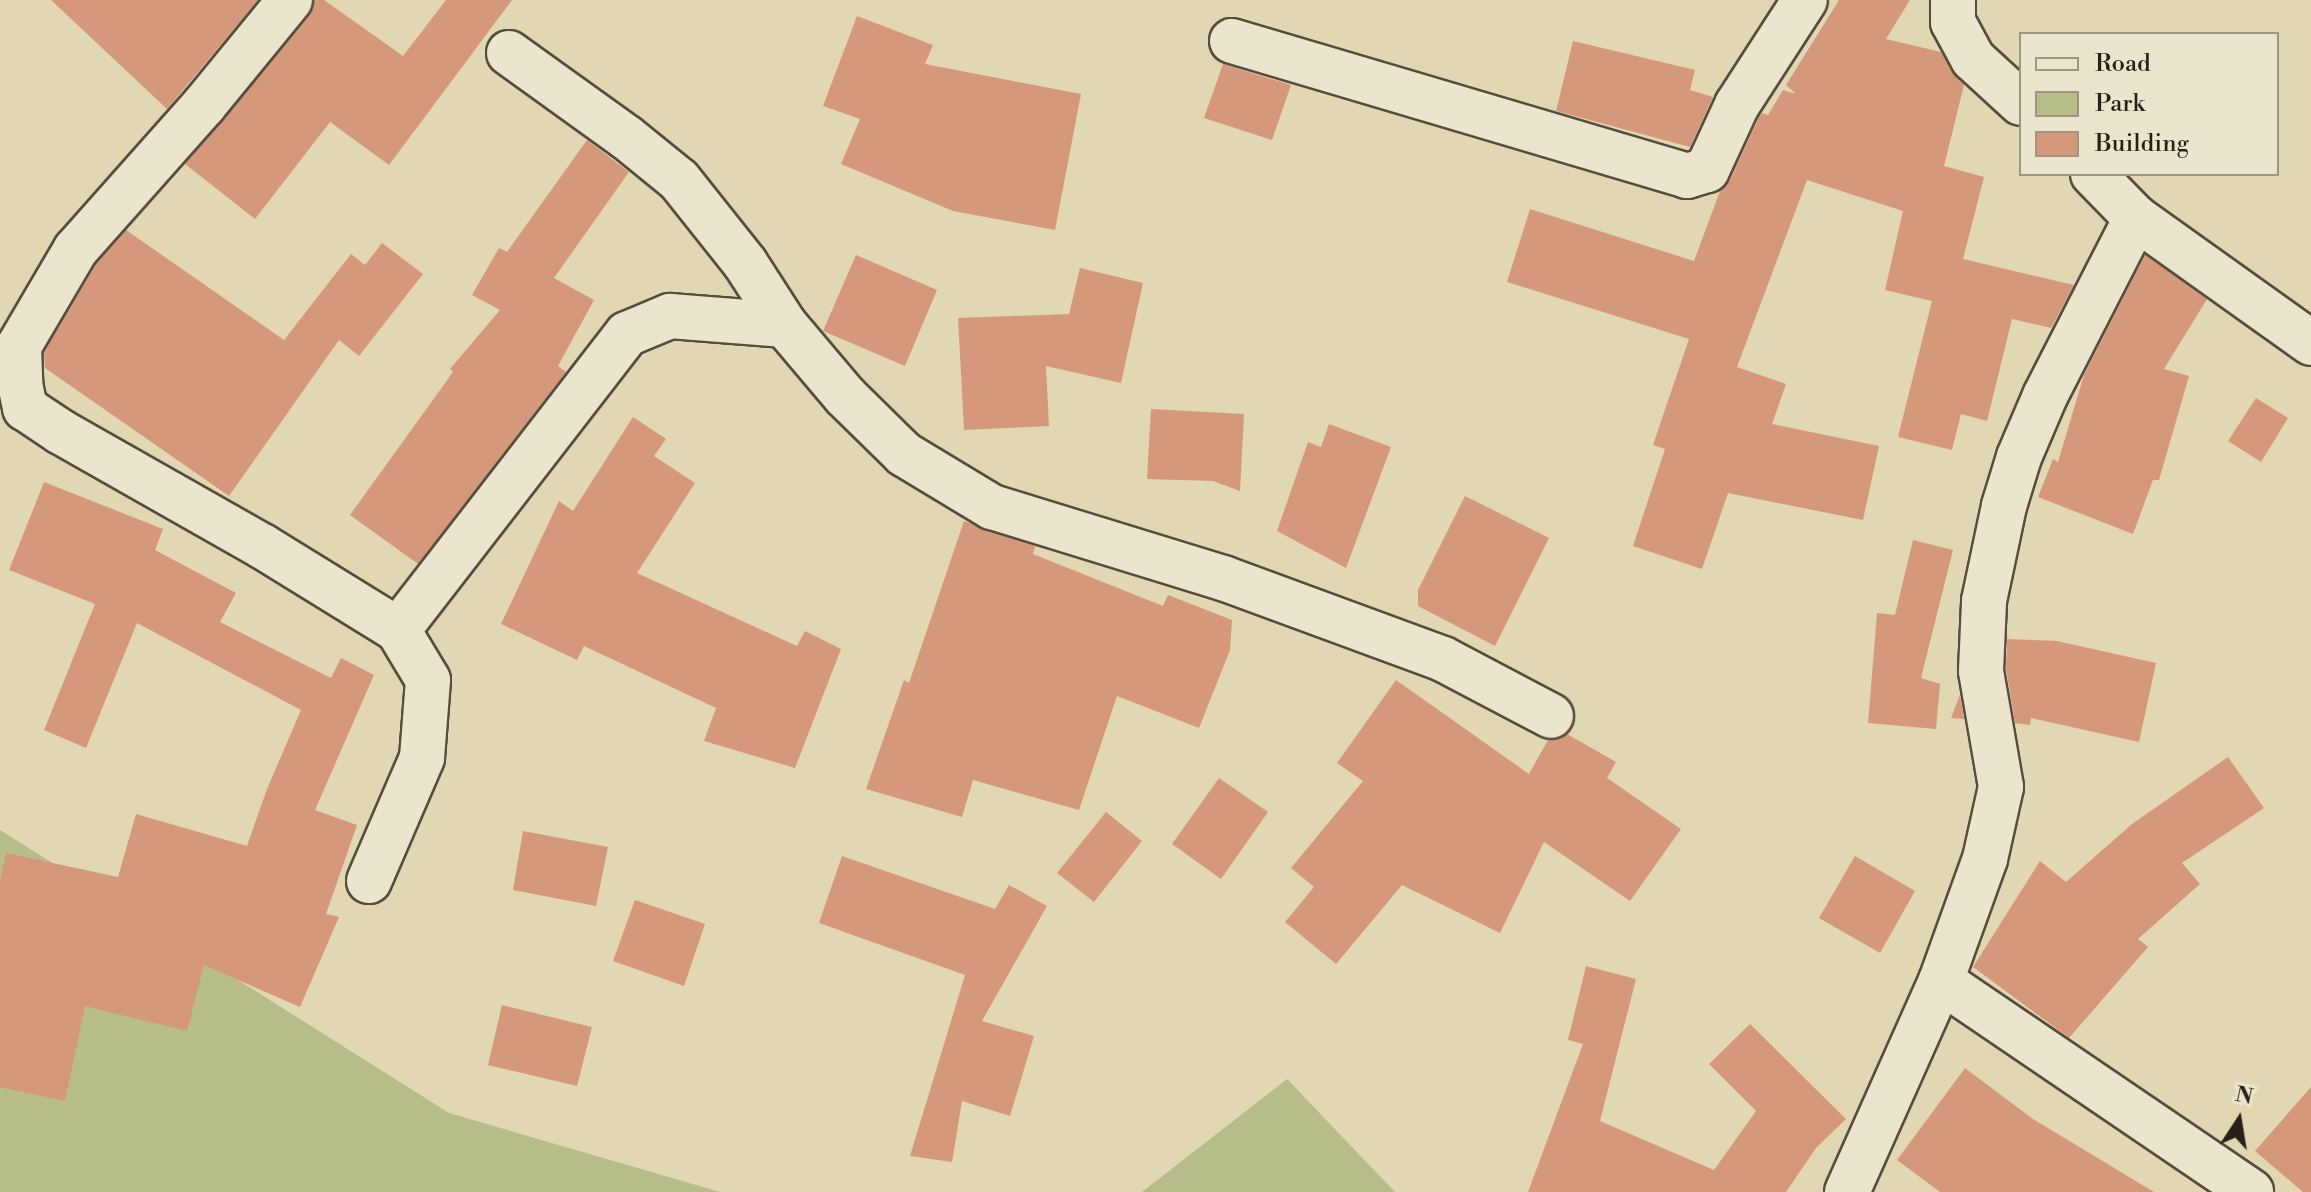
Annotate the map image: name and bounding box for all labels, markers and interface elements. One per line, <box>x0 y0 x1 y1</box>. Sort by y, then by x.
legend <box>2019 32 2279 176</box>
text: Road <box>2095 49 2151 79</box>
text: Park <box>2095 89 2145 119</box>
text: Building <box>2095 129 2189 159</box>
north arrow <box>2199 1080 2279 1160</box>
text: N <box>2233 1081 2255 1111</box>

